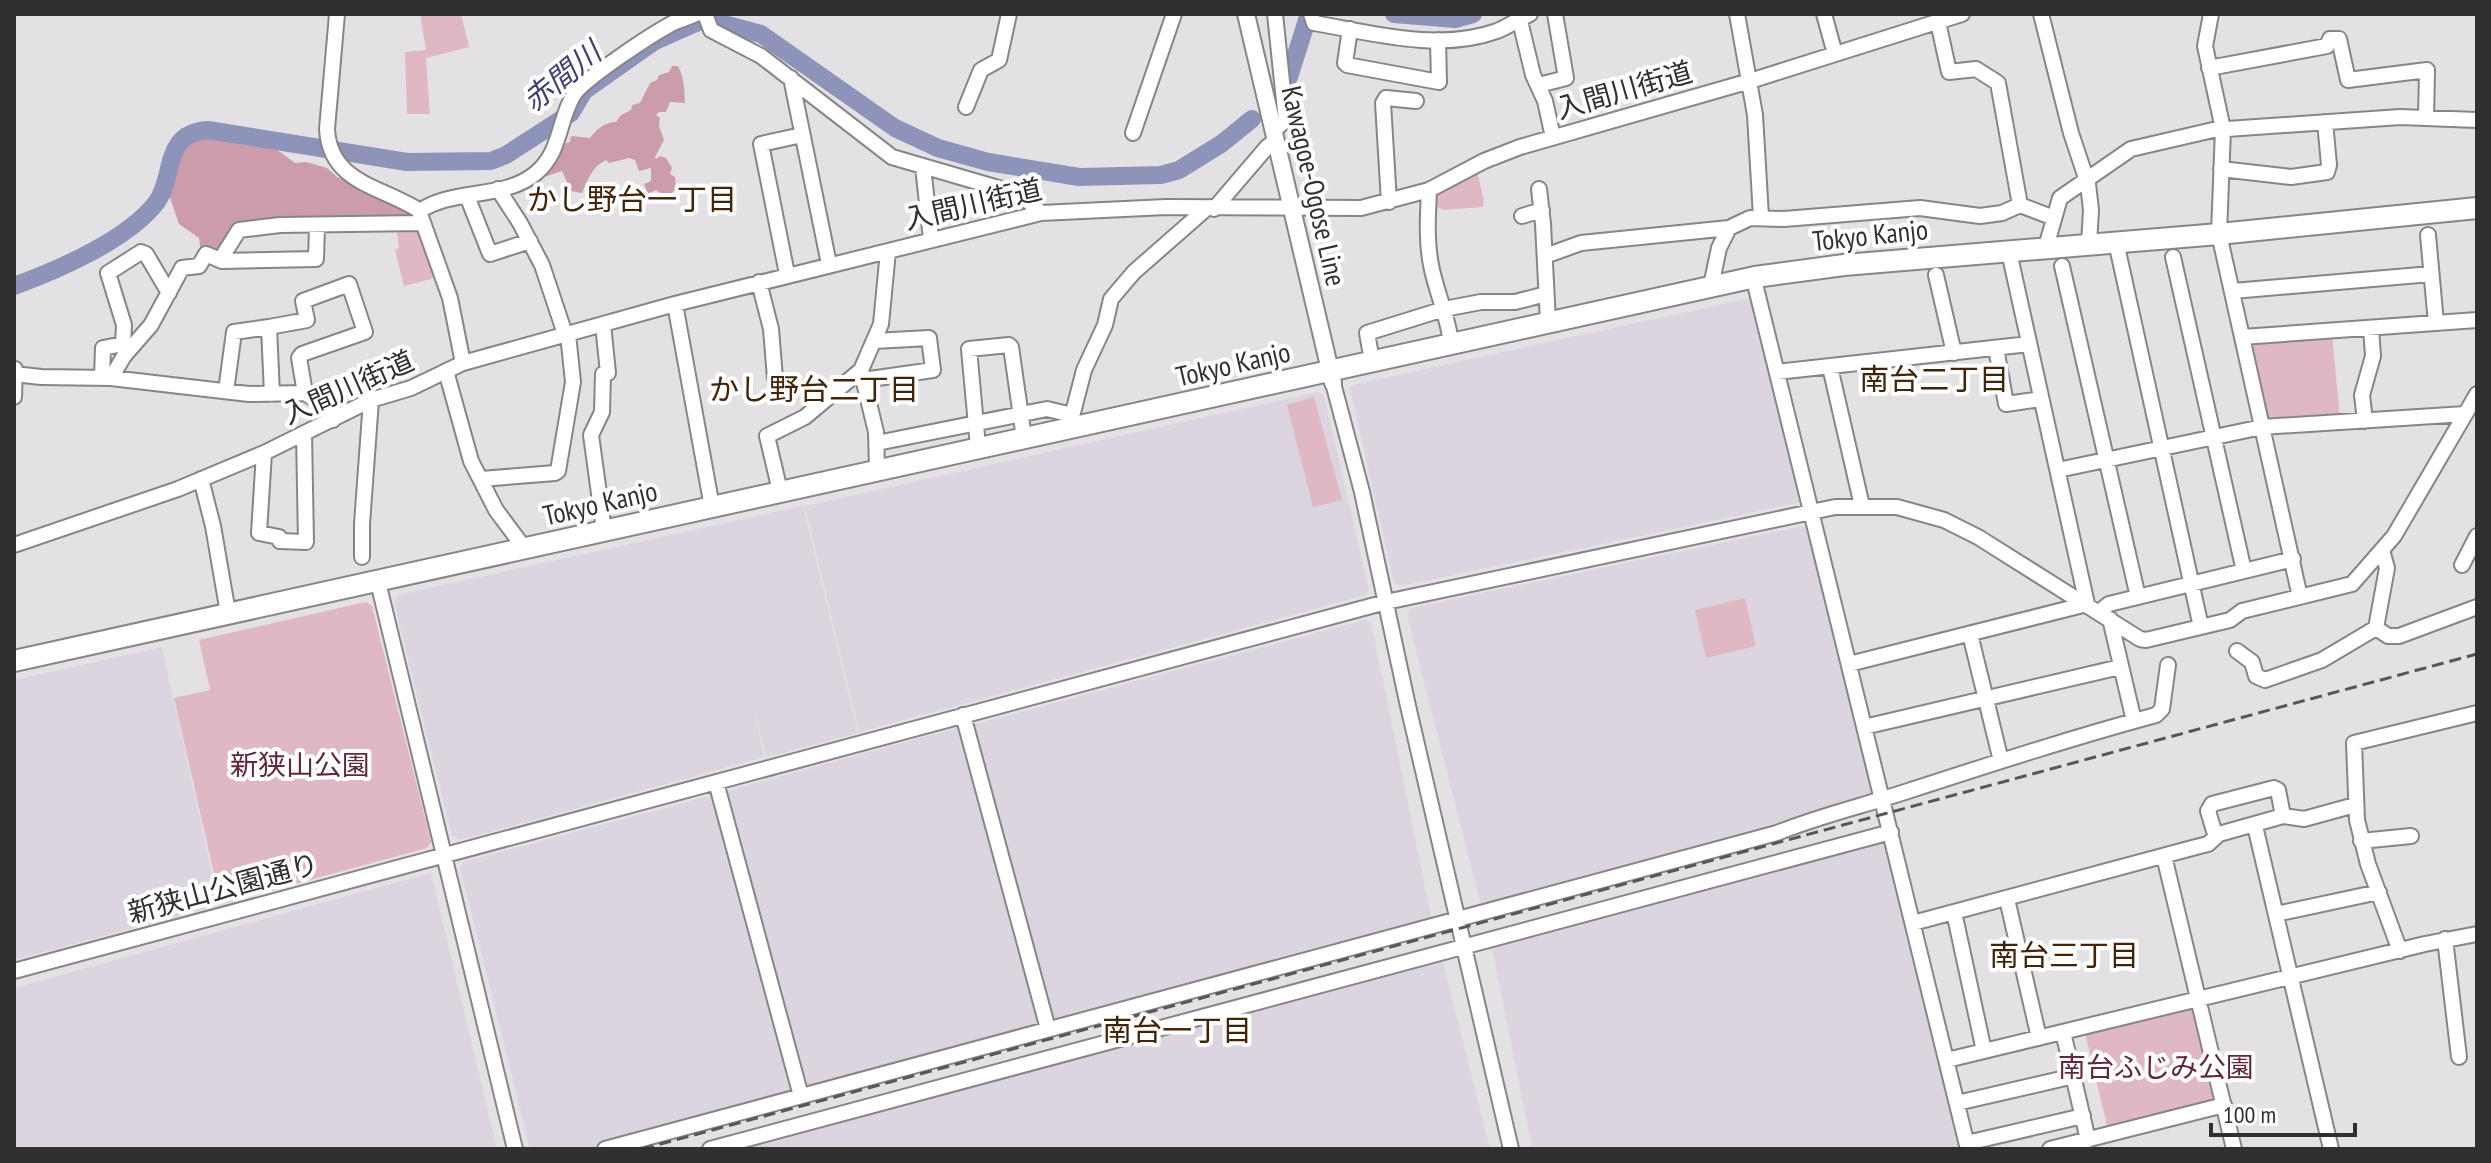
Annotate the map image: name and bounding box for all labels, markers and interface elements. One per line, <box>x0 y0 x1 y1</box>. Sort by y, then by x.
water label: 赤間川 <box>514 30 611 119</box>
street label: 入間川街道 <box>1551 52 1696 127</box>
street label: Kawagoe-Ogose Line <box>1274 82 1355 289</box>
street label: 入間川街道 <box>901 170 1045 237</box>
district label: かし野台一丁目 <box>527 179 737 218</box>
street label: Tokyo Kanjo <box>1810 210 1930 259</box>
street label: Tokyo Kanjo <box>1172 332 1294 395</box>
street label: 入間川街道 <box>276 341 419 432</box>
district label: 南台二丁目 <box>1859 359 2009 398</box>
district label: かし野台二丁目 <box>709 369 919 408</box>
street label: Tokyo Kanjo <box>539 471 661 534</box>
park label: 新狭山公園 <box>230 746 370 783</box>
street label: 新狭山公園通り <box>123 844 322 931</box>
district label: 南台三丁目 <box>1989 935 2139 974</box>
district label: 南台一丁目 <box>1102 1010 1252 1049</box>
park label: 南台ふじみ公園 <box>2058 1048 2254 1085</box>
scale bar <box>2211 1087 2355 1137</box>
text: 100 m <box>2223 1099 2276 1130</box>

